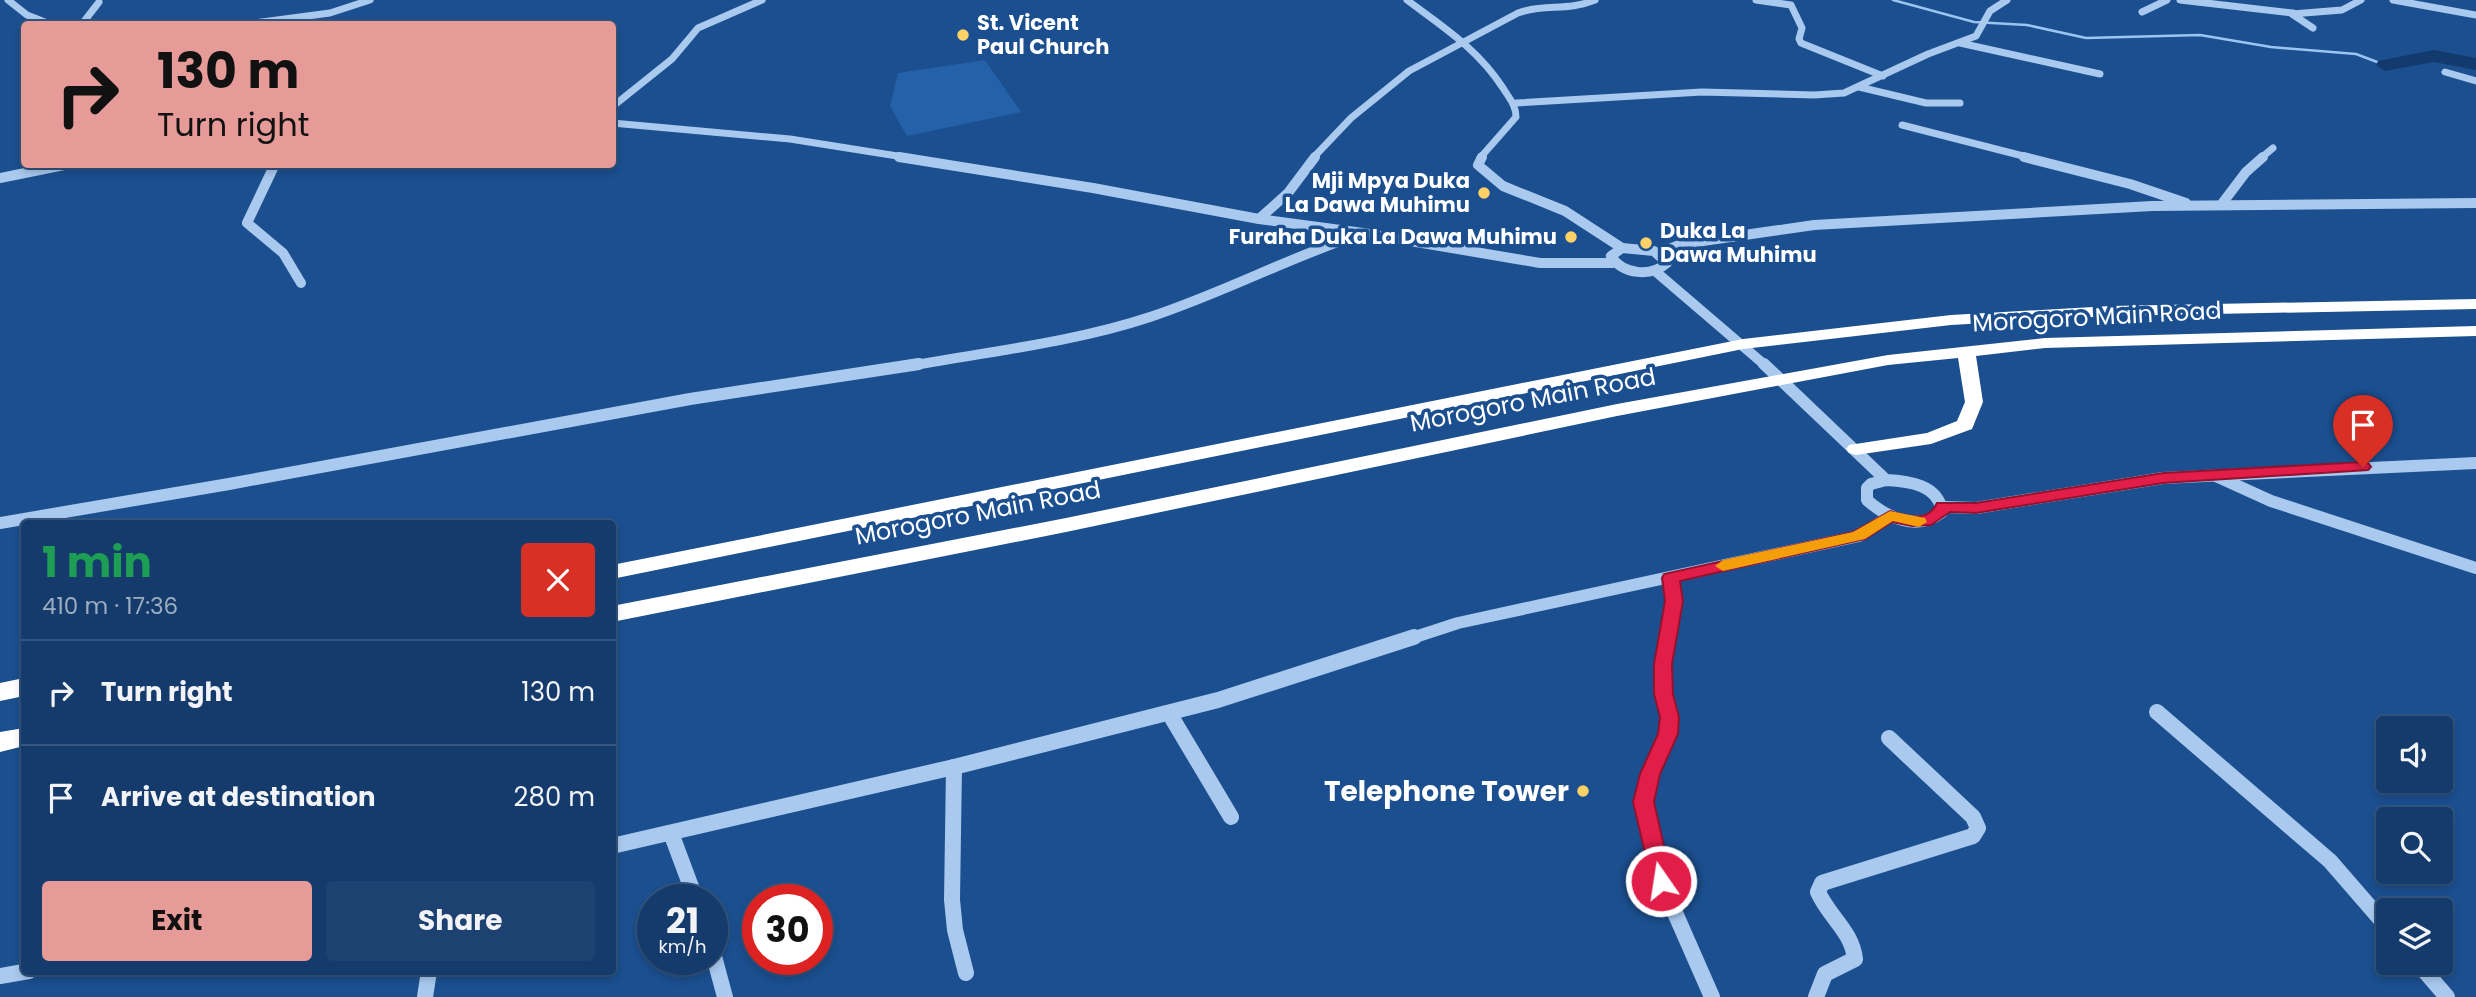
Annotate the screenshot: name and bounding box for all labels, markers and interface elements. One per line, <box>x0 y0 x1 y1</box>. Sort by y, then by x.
place label: St. Vicent Paul Church <box>977 8 1109 61</box>
marker: St. Vicent Paul Church <box>955 27 971 43</box>
text: 130 m <box>157 37 299 105</box>
icon: right <box>42 49 133 140</box>
text: Turn right <box>157 102 309 147</box>
place label: Mji Mpya Duka La Dawa Muhimu <box>1285 166 1470 219</box>
marker: Mji Mpya Duka La Dawa Muhimu <box>1476 185 1492 201</box>
place label: Duka La Dawa Muhimu <box>1660 216 1817 269</box>
place label: Furaha Duka La Dawa Muhimu <box>1229 222 1557 251</box>
marker: Furaha Duka La Dawa Muhimu <box>1563 229 1579 245</box>
marker: Duka La Dawa Muhimu <box>1638 235 1654 251</box>
street label: Morogoro Main Road <box>1971 293 2222 340</box>
street label: Morogoro Main Road <box>1407 359 1659 440</box>
pin <box>2333 395 2393 467</box>
icon: arrive <box>2344 406 2382 444</box>
street label: Morogoro Main Road <box>852 472 1104 553</box>
text: 1 min <box>42 533 152 592</box>
button: close <box>521 543 595 617</box>
text: 410 m · 17:36 <box>42 590 178 622</box>
icon: right <box>42 674 80 712</box>
text: Turn right <box>101 674 233 710</box>
text: 130 m <box>521 674 595 710</box>
map controls <box>2376 716 2453 975</box>
button: sound <box>2376 716 2453 793</box>
place label: Telephone Tower <box>1324 772 1569 811</box>
icon: arrive <box>42 779 80 817</box>
text: Arrive at destination <box>101 779 376 815</box>
text: 280 m <box>514 779 595 815</box>
marker: Telephone Tower <box>1575 783 1591 799</box>
button: search <box>2376 807 2453 884</box>
position arrow <box>1624 844 1698 918</box>
button: Exit <box>42 881 312 961</box>
button: Share <box>326 881 595 961</box>
speed limit sign: 30 <box>742 884 833 975</box>
text: 21 <box>666 896 699 945</box>
button: layers <box>2376 898 2453 975</box>
text: km/h <box>659 934 706 959</box>

